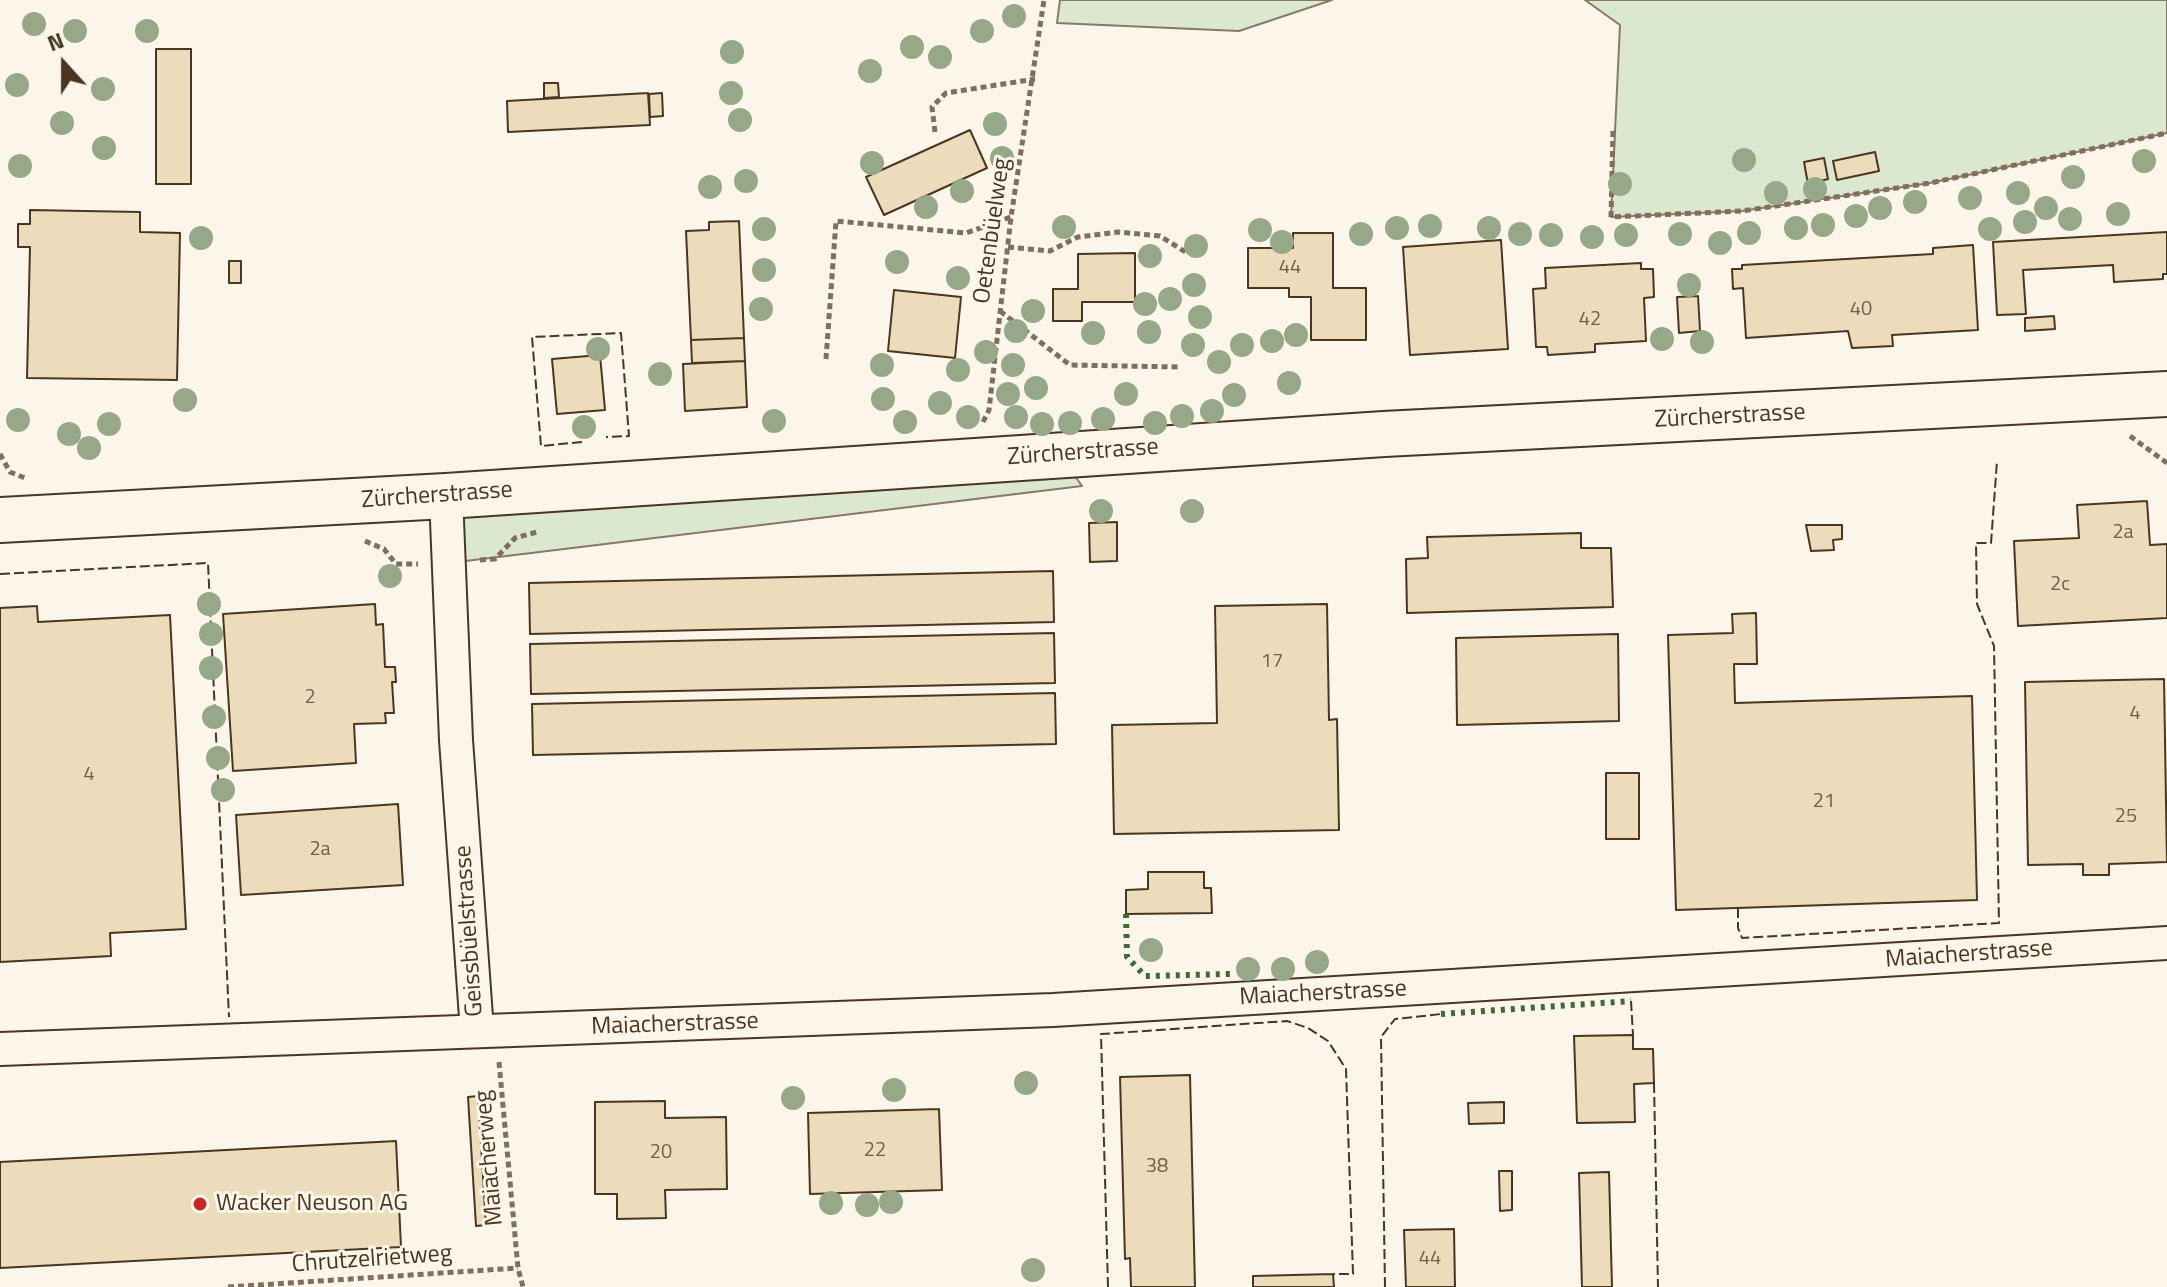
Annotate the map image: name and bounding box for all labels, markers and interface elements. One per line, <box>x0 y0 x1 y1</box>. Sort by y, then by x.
text: N <box>42 23 69 60</box>
north arrow <box>24 24 104 104</box>
street label: Oetenbüelweg <box>969 156 1017 306</box>
house number: 44 <box>1279 256 1301 280</box>
house number: 40 <box>1850 298 1872 322</box>
house number: 42 <box>1579 308 1601 332</box>
street label: Zürcherstrasse <box>1654 399 1806 435</box>
street label: Zürcherstrasse <box>1006 433 1160 473</box>
street label: Zürcherstrasse <box>360 476 514 516</box>
house number: 2a <box>2112 521 2134 545</box>
house number: 2c <box>2050 573 2070 597</box>
house number: 17 <box>1261 650 1283 674</box>
house number: 2 <box>304 686 316 710</box>
house number: 4 <box>2129 702 2141 726</box>
house number: 4 <box>83 763 95 787</box>
house number: 21 <box>1813 790 1835 814</box>
house number: 25 <box>2115 805 2137 829</box>
house number: 2a <box>309 838 331 862</box>
street label: Geissbüelstrasse <box>450 844 490 1018</box>
street label: Maiacherstrasse <box>1884 935 2054 975</box>
street label: Maiacherstrasse <box>1239 975 1407 1013</box>
street label: Maiacherstrasse <box>591 1008 759 1042</box>
street label: Maiacherweg <box>470 1089 510 1227</box>
house number: 22 <box>864 1139 886 1163</box>
house number: 20 <box>650 1141 672 1165</box>
house number: 38 <box>1146 1155 1168 1179</box>
place label: Wacker Neuson AG <box>216 1190 408 1218</box>
marker: Wacker Neuson AG <box>191 1195 209 1213</box>
street label: Chrutzelrietweg <box>291 1240 453 1280</box>
house number: 44 <box>1419 1247 1441 1271</box>

